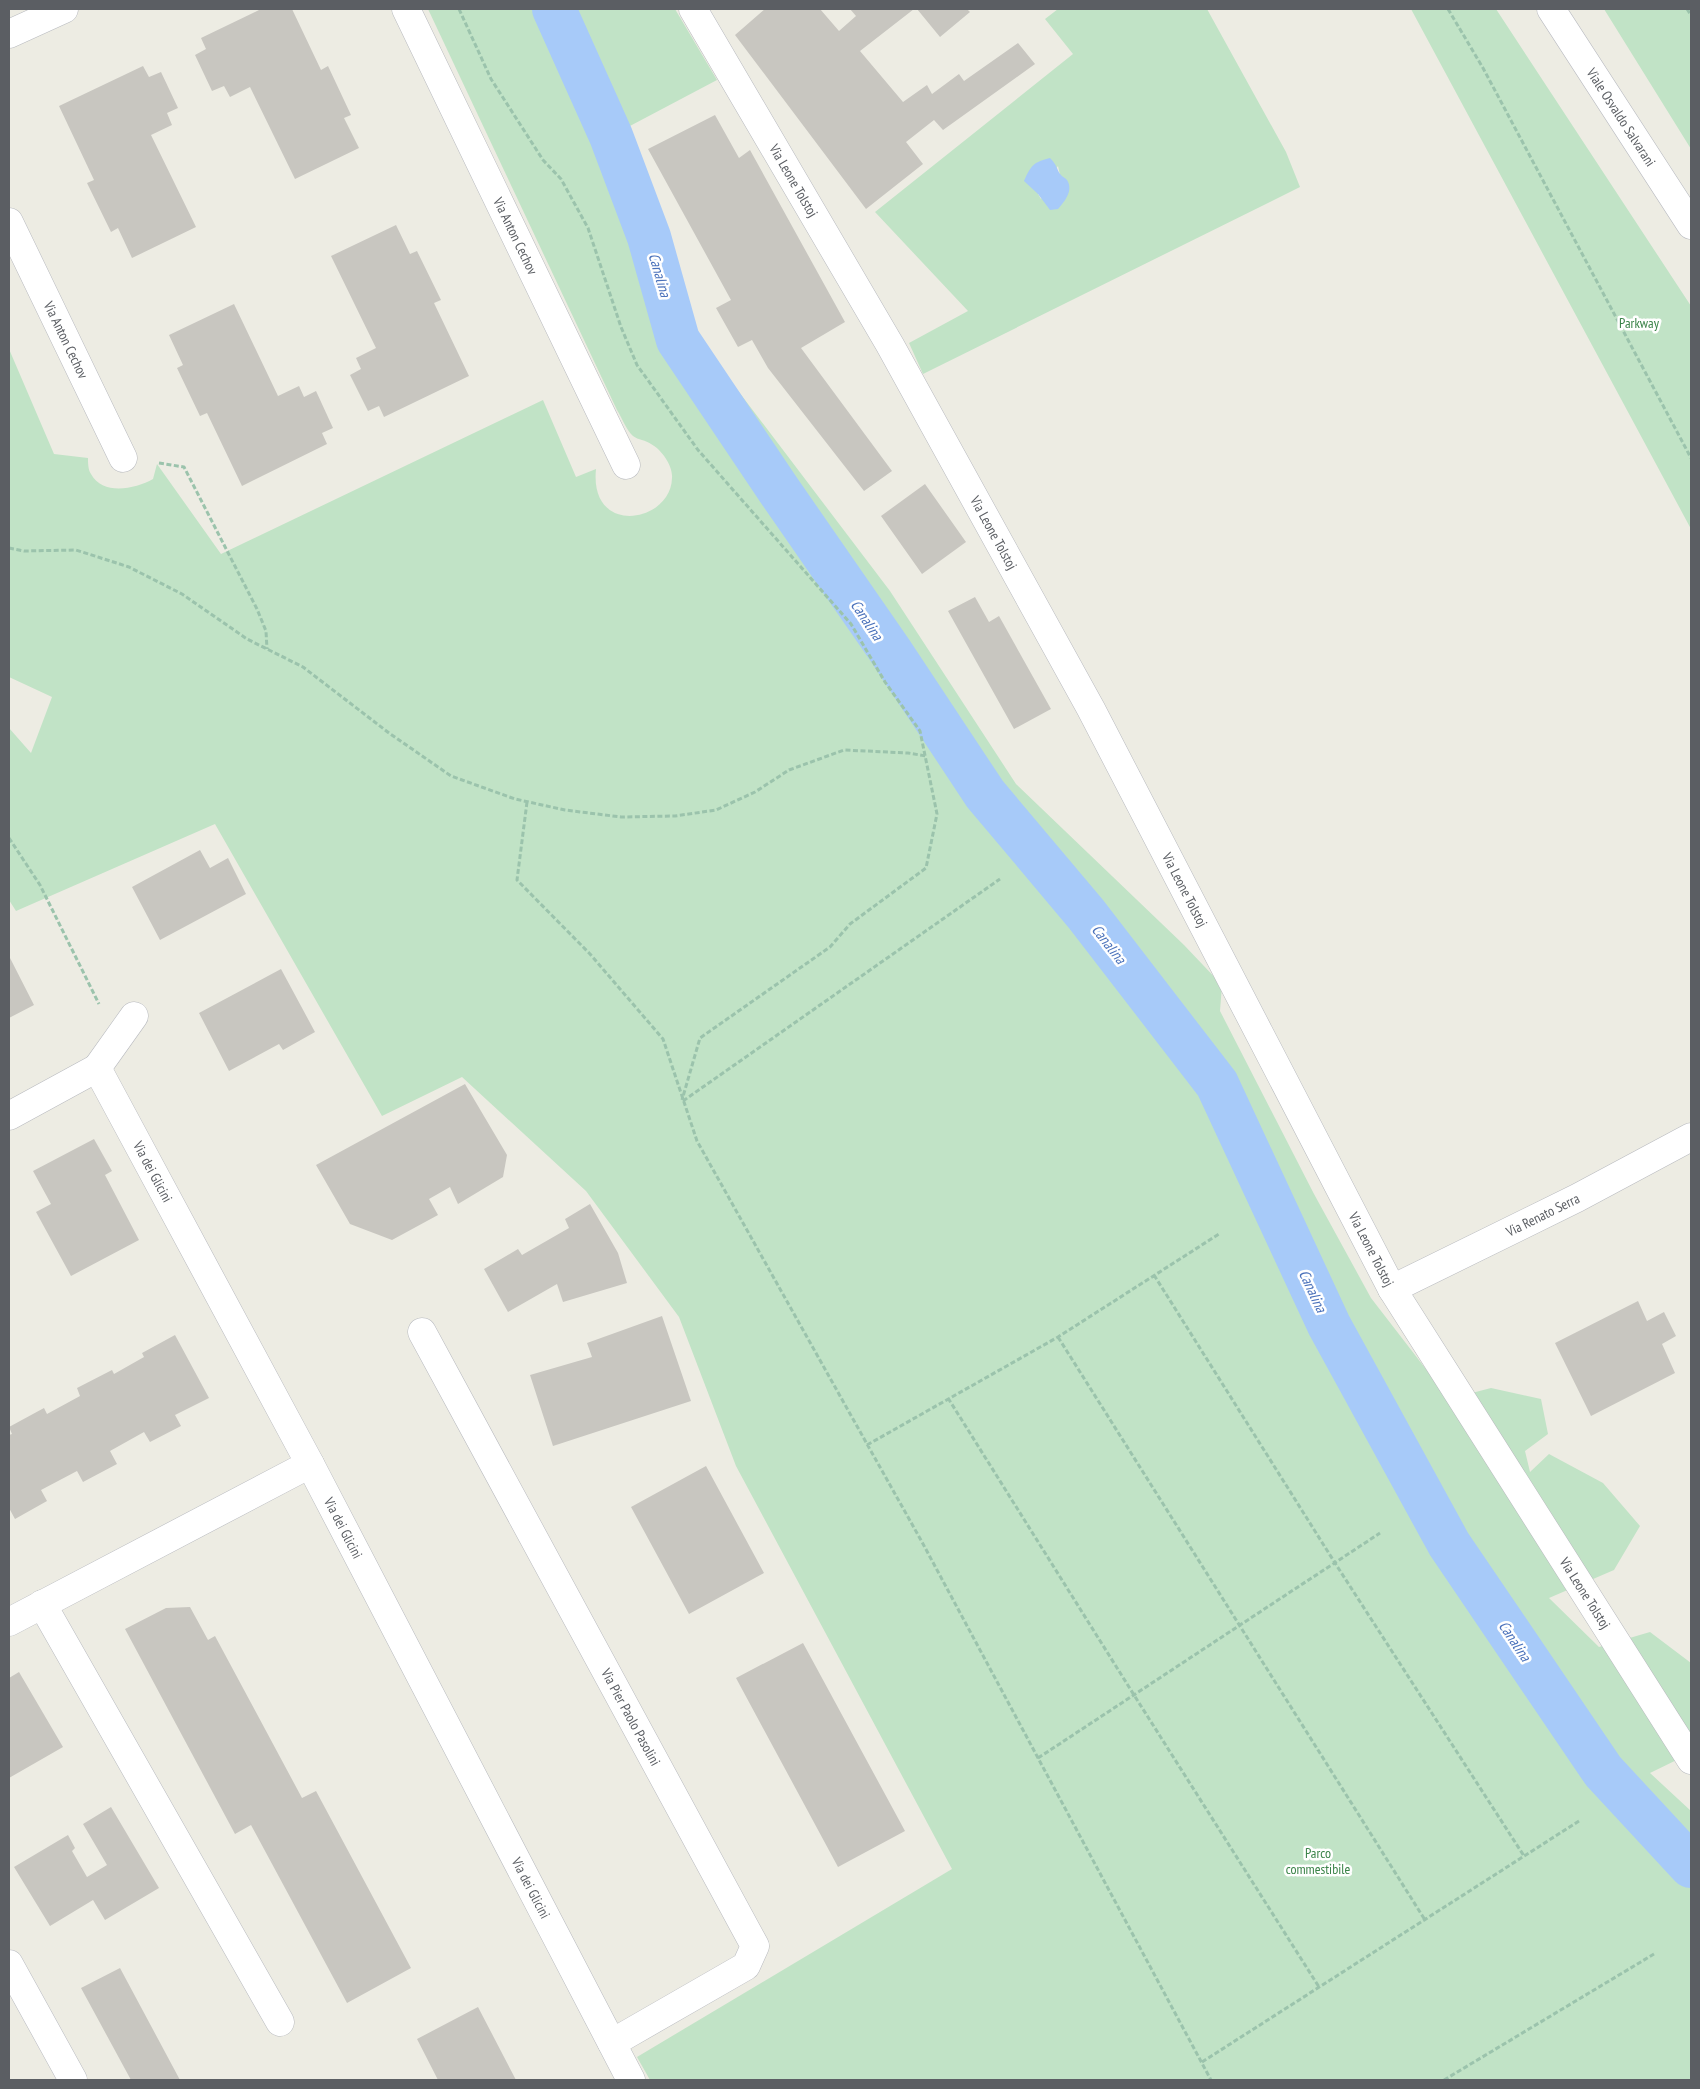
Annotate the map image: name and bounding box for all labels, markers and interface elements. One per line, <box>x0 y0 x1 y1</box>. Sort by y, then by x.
street label: Viale Osvaldo Salvarani <box>1582 64 1660 170</box>
street label: Via Leone Tolstoj <box>765 140 822 220</box>
street label: Via Anton Cechov <box>489 193 542 278</box>
water label: Canalina <box>645 251 676 300</box>
street label: Via Anton Cechov <box>39 297 93 382</box>
park label: Parkway <box>1619 314 1660 332</box>
street label: Via Leone Tolstoj <box>966 492 1021 573</box>
water label: Canalina <box>847 596 888 645</box>
street label: Via Leone Tolstoj <box>1158 849 1212 930</box>
water label: Canalina <box>1088 921 1131 968</box>
street label: Via dei Glicini <box>129 1137 176 1205</box>
street label: Via Renato Serra <box>1502 1189 1582 1241</box>
street label: Via Leone Tolstoj <box>1344 1208 1398 1290</box>
water label: Canalina <box>1295 1267 1331 1316</box>
street label: Via dei Glicini <box>320 1493 367 1562</box>
street label: Via Leone Tolstoj <box>1555 1553 1614 1632</box>
water label: Canalina <box>1495 1617 1536 1666</box>
street label: Via Pier Paolo Pasolini <box>597 1664 664 1769</box>
park label: Parco commestibile <box>1286 1844 1351 1878</box>
street label: Via dei Glicini <box>507 1853 554 1922</box>

